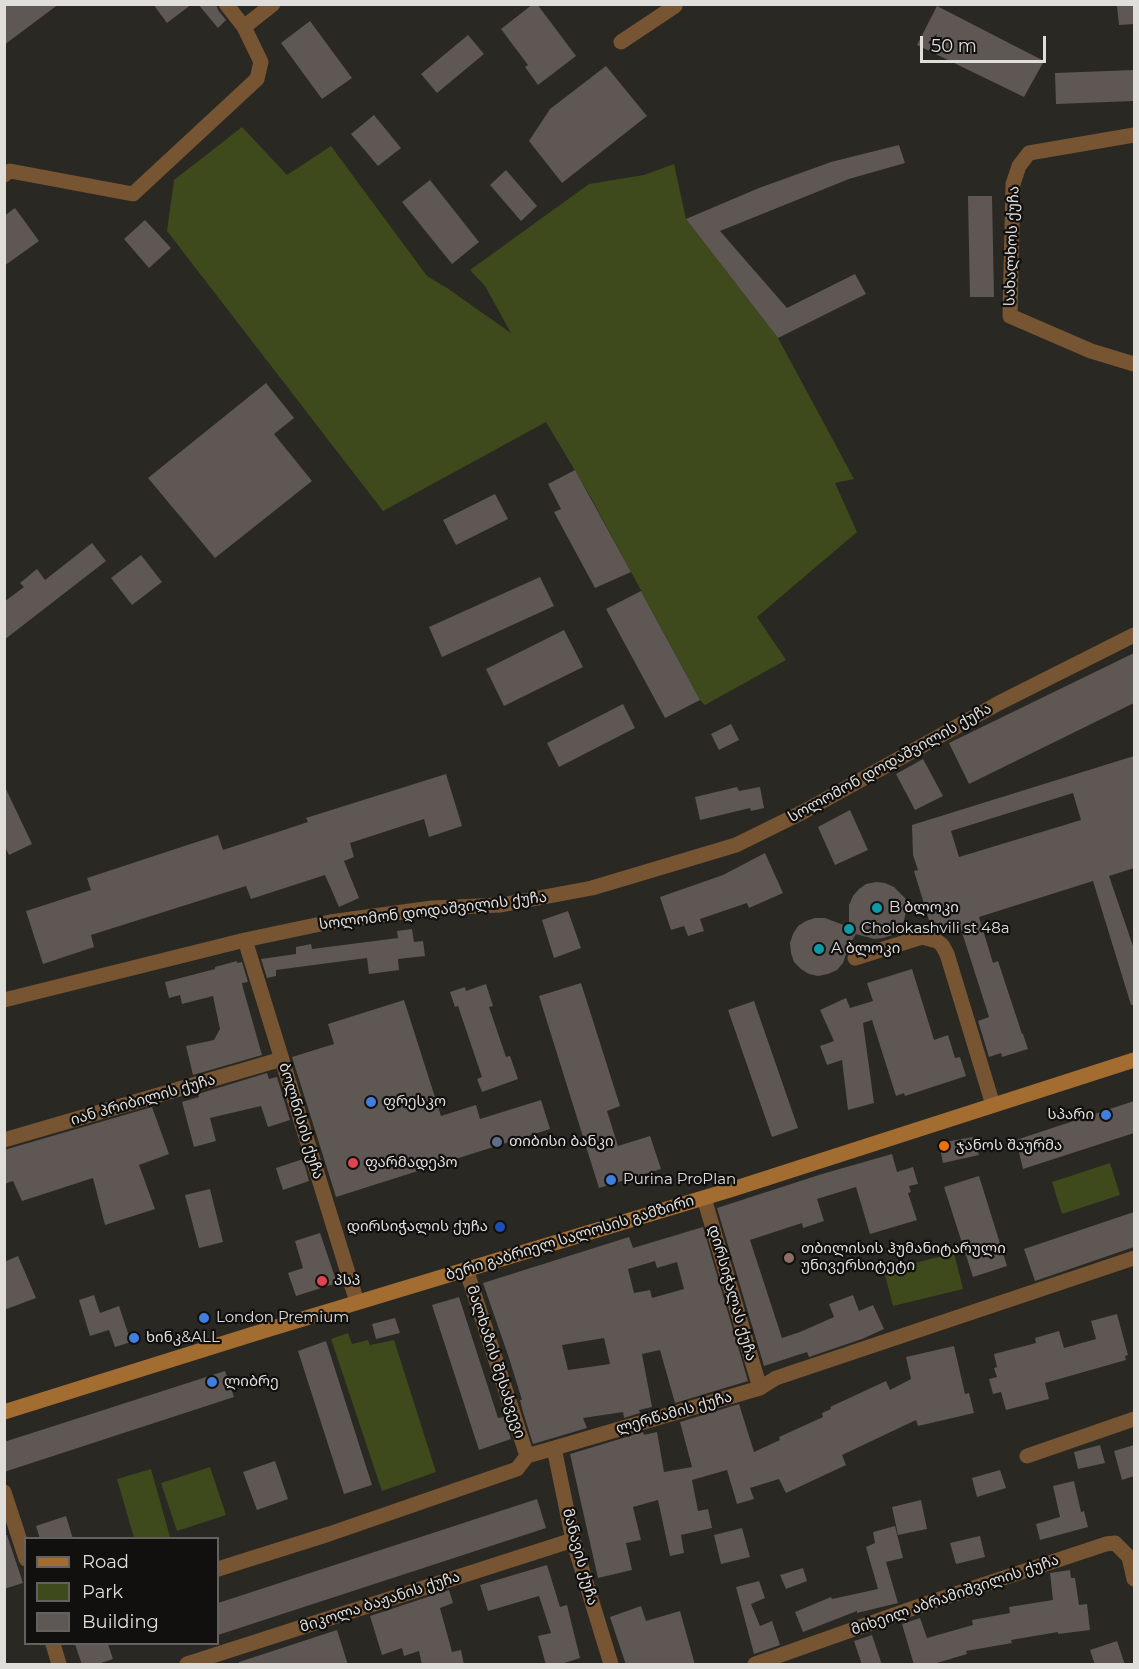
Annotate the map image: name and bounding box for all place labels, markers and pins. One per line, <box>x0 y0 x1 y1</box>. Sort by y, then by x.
place label: B ბლოკი <box>889 899 959 917</box>
marker: B ბლოკი <box>870 901 884 915</box>
place label: Cholokashvili st 48a <box>861 920 1010 938</box>
marker: Cholokashvili st 48a <box>842 922 856 936</box>
place label: A ბლოკი <box>831 940 900 958</box>
marker: A ბლოკი <box>812 942 826 956</box>
place label: ფრესკო <box>383 1093 446 1111</box>
marker: ფრესკო <box>364 1095 378 1109</box>
place label: სპარი <box>1047 1106 1094 1124</box>
marker: სპარი <box>1099 1108 1113 1122</box>
place label: თიბისი ბანკი <box>509 1133 614 1151</box>
marker: თიბისი ბანკი <box>490 1135 504 1149</box>
place label: ჯანოს შაურმა <box>956 1137 1062 1155</box>
marker: ჯანოს შაურმა <box>937 1139 951 1153</box>
place label: ფარმადეპო <box>365 1154 458 1172</box>
marker: ფარმადეპო <box>346 1156 360 1170</box>
place label: Purina ProPlan <box>623 1171 736 1189</box>
marker: Purina ProPlan <box>604 1173 618 1187</box>
place label: დირსიჭალის ქუჩა <box>347 1218 488 1236</box>
marker: დირსიჭალის ქუჩა <box>493 1220 507 1234</box>
place label: თბილისის ჰუმანიტარული უნივერსიტეტი <box>801 1240 1006 1275</box>
marker: თბილისის ჰუმანიტარული უნივერსიტეტი <box>782 1251 796 1265</box>
place label: პსპ <box>334 1272 360 1290</box>
marker: პსპ <box>315 1274 329 1288</box>
place label: London Premium <box>216 1309 349 1327</box>
marker: London Premium <box>197 1311 211 1325</box>
place label: ხინკ&ALL <box>146 1329 220 1347</box>
marker: ხინკ&ALL <box>127 1331 141 1345</box>
place label: ლიბრე <box>224 1373 279 1391</box>
marker: ლიბრე <box>205 1375 219 1389</box>

